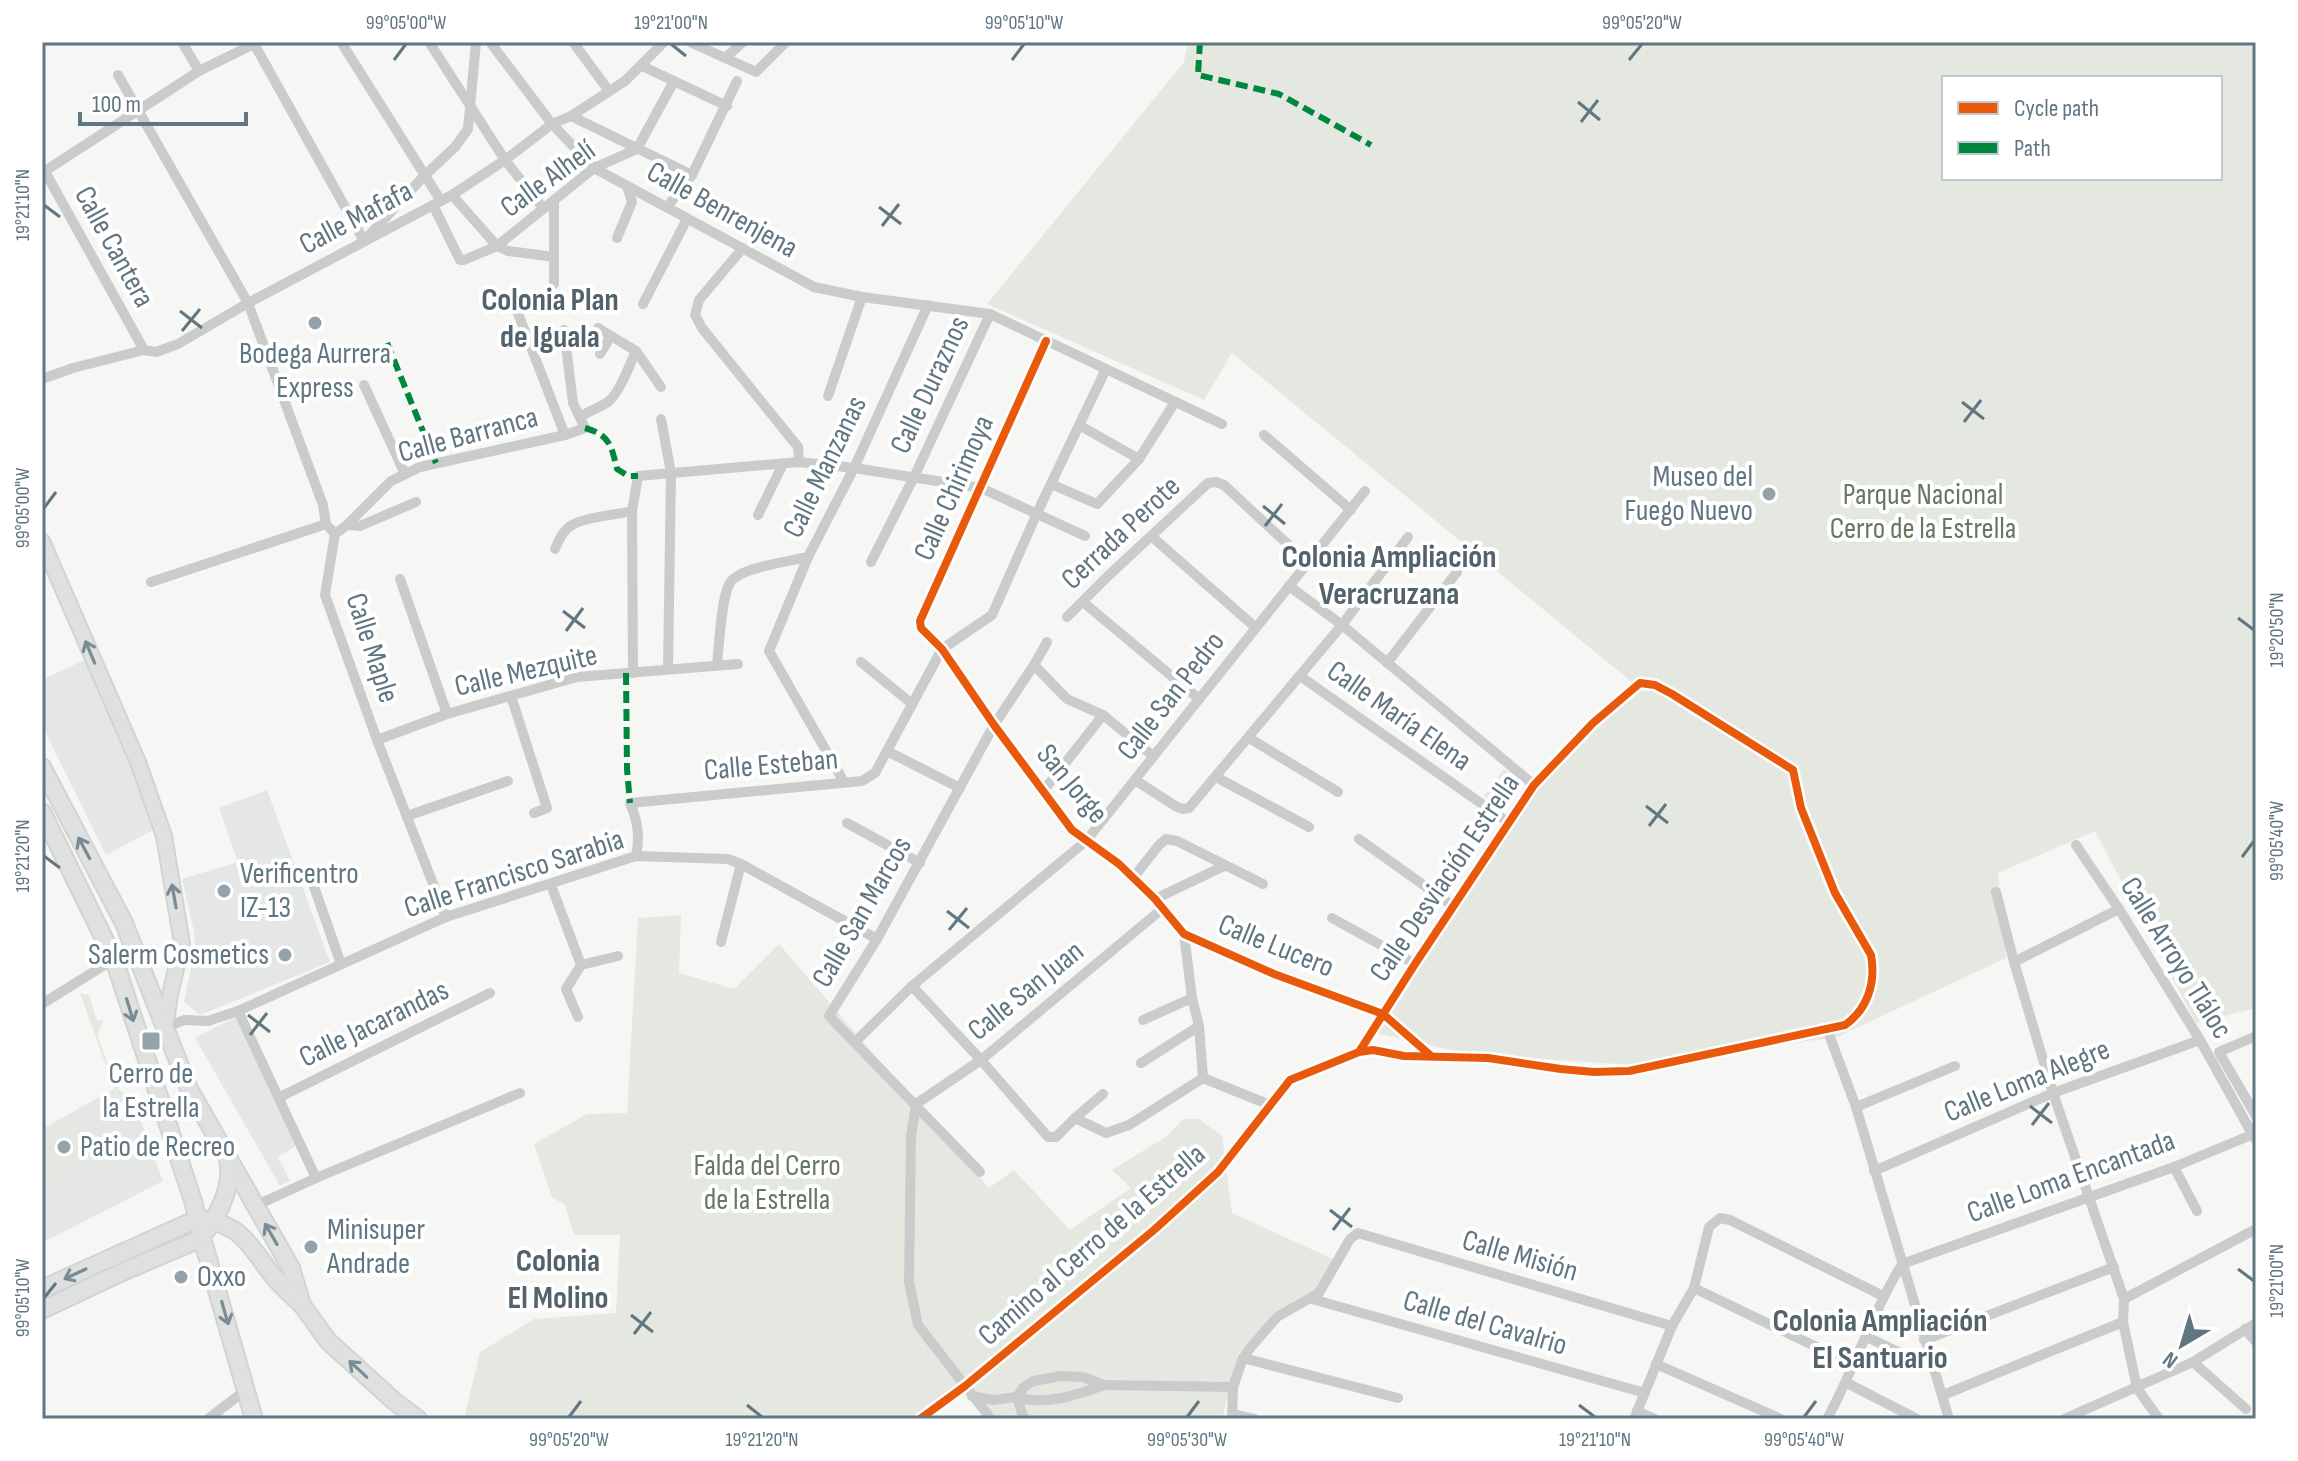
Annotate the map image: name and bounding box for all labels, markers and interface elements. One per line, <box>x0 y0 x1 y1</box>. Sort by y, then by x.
text: 99°05'00"W <box>366 11 446 35</box>
text: 19°21'00"N <box>634 11 708 35</box>
text: 99°05'10"W <box>985 11 1063 35</box>
text: 99°05'20"W <box>1602 11 1682 35</box>
scale bar <box>80 76 246 126</box>
legend <box>1942 76 2222 180</box>
text: 100 m <box>92 90 141 119</box>
text: Cycle path <box>2014 94 2099 123</box>
street label: Calle Alhelí <box>494 132 603 225</box>
text: Path <box>2014 134 2051 163</box>
street label: Calle Benrenjena <box>640 154 804 266</box>
text: 19°21'10"N <box>11 169 35 241</box>
street label: Calle Mafafa <box>293 173 419 263</box>
street label: Calle Cantera <box>66 180 162 314</box>
district label: Colonia Plan de Iguala <box>481 281 619 357</box>
street label: Calle Duraznos <box>883 311 977 459</box>
marker: Bodega Aurrera Express <box>306 314 324 332</box>
place label: Bodega Aurrera Express <box>239 336 391 406</box>
street label: Calle Manzanas <box>775 390 875 544</box>
street label: Calle Barranca <box>394 399 542 471</box>
street label: Calle Chirimoya <box>906 410 1002 566</box>
place label: Museo del Fuego Nuevo <box>1624 459 1753 529</box>
text: 99°05'00"W <box>11 468 35 548</box>
street label: Cerrada Perote <box>1054 469 1188 597</box>
park label: Parque Nacional Cerro de la Estrella <box>1830 477 2016 547</box>
marker: Museo del Fuego Nuevo <box>1760 485 1778 503</box>
district label: Colonia Ampliación Veracruzana <box>1282 538 1496 614</box>
street label: Calle Maple <box>337 589 407 707</box>
text: 19°20'50"N <box>2265 592 2289 668</box>
street label: Calle San Pedro <box>1110 624 1232 768</box>
street label: Calle Mezquite <box>451 637 601 705</box>
one-way arrow <box>81 640 96 664</box>
street label: Calle María Elena <box>1320 653 1478 779</box>
street label: San Jorge <box>1029 737 1115 831</box>
street label: Calle Esteban <box>702 741 840 789</box>
street label: Calle Desviación Estrella <box>1362 767 1528 989</box>
text: 99°05'40"W <box>2265 801 2289 881</box>
text: 19°21'20"N <box>11 819 35 893</box>
street label: Calle Francisco Sarabia <box>400 822 628 926</box>
street label: Calle San Marcos <box>804 830 920 994</box>
one-way arrow <box>76 836 92 860</box>
place label: Verificentro IZ-13 <box>240 856 359 926</box>
street label: Calle Arroyo Tláloc <box>2112 871 2240 1045</box>
marker: Verificentro IZ-13 <box>215 882 233 900</box>
one-way arrow <box>166 884 181 909</box>
street label: Calle Lucero <box>1213 907 1339 985</box>
street label: Calle San Juan <box>961 933 1091 1049</box>
place label: Salerm Cosmetics <box>88 937 269 973</box>
marker: Salerm Cosmetics <box>276 946 294 964</box>
street label: Calle Jacarandas <box>293 972 455 1076</box>
one-way arrow <box>123 997 138 1023</box>
marker: Cerro de la Estrella <box>140 1030 162 1052</box>
street label: Calle Loma Alegre <box>1939 1031 2115 1131</box>
place label: Cerro de la Estrella <box>102 1056 200 1126</box>
street label: Calle Loma Encantada <box>1962 1123 2180 1231</box>
place label: Patio de Recreo <box>80 1129 235 1165</box>
street label: Camino al Cerro de la Estrella <box>971 1137 1213 1353</box>
marker: Patio de Recreo <box>55 1138 73 1156</box>
park label: Falda del Cerro de la Estrella <box>693 1148 841 1218</box>
place label: Minisuper Andrade <box>326 1212 426 1282</box>
street label: Calle Misión <box>1458 1222 1582 1290</box>
one-way arrow <box>263 1223 279 1246</box>
marker: Minisuper Andrade <box>302 1238 320 1256</box>
district label: Colonia El Molino <box>507 1242 609 1318</box>
text: 19°21'00"N <box>2265 1244 2289 1318</box>
text: 99°05'10"W <box>11 1259 35 1337</box>
place label: Oxxo <box>197 1259 246 1295</box>
one-way arrow <box>63 1267 87 1282</box>
marker: Oxxo <box>172 1268 190 1286</box>
street label: Calle del Cavalrio <box>1399 1282 1571 1364</box>
one-way arrow <box>218 1299 233 1325</box>
district label: Colonia Ampliación El Santuario <box>1773 1302 1987 1378</box>
north arrow <box>2142 1305 2222 1385</box>
text: N <box>2158 1345 2184 1374</box>
one-way arrow <box>348 1360 368 1379</box>
text: 99°05'20"W <box>529 1428 609 1452</box>
text: 19°21'20"N <box>725 1428 799 1452</box>
text: 99°05'30"W <box>1147 1428 1227 1452</box>
text: 19°21'10"N <box>1559 1428 1631 1452</box>
text: 99°05'40"W <box>1764 1428 1844 1452</box>

